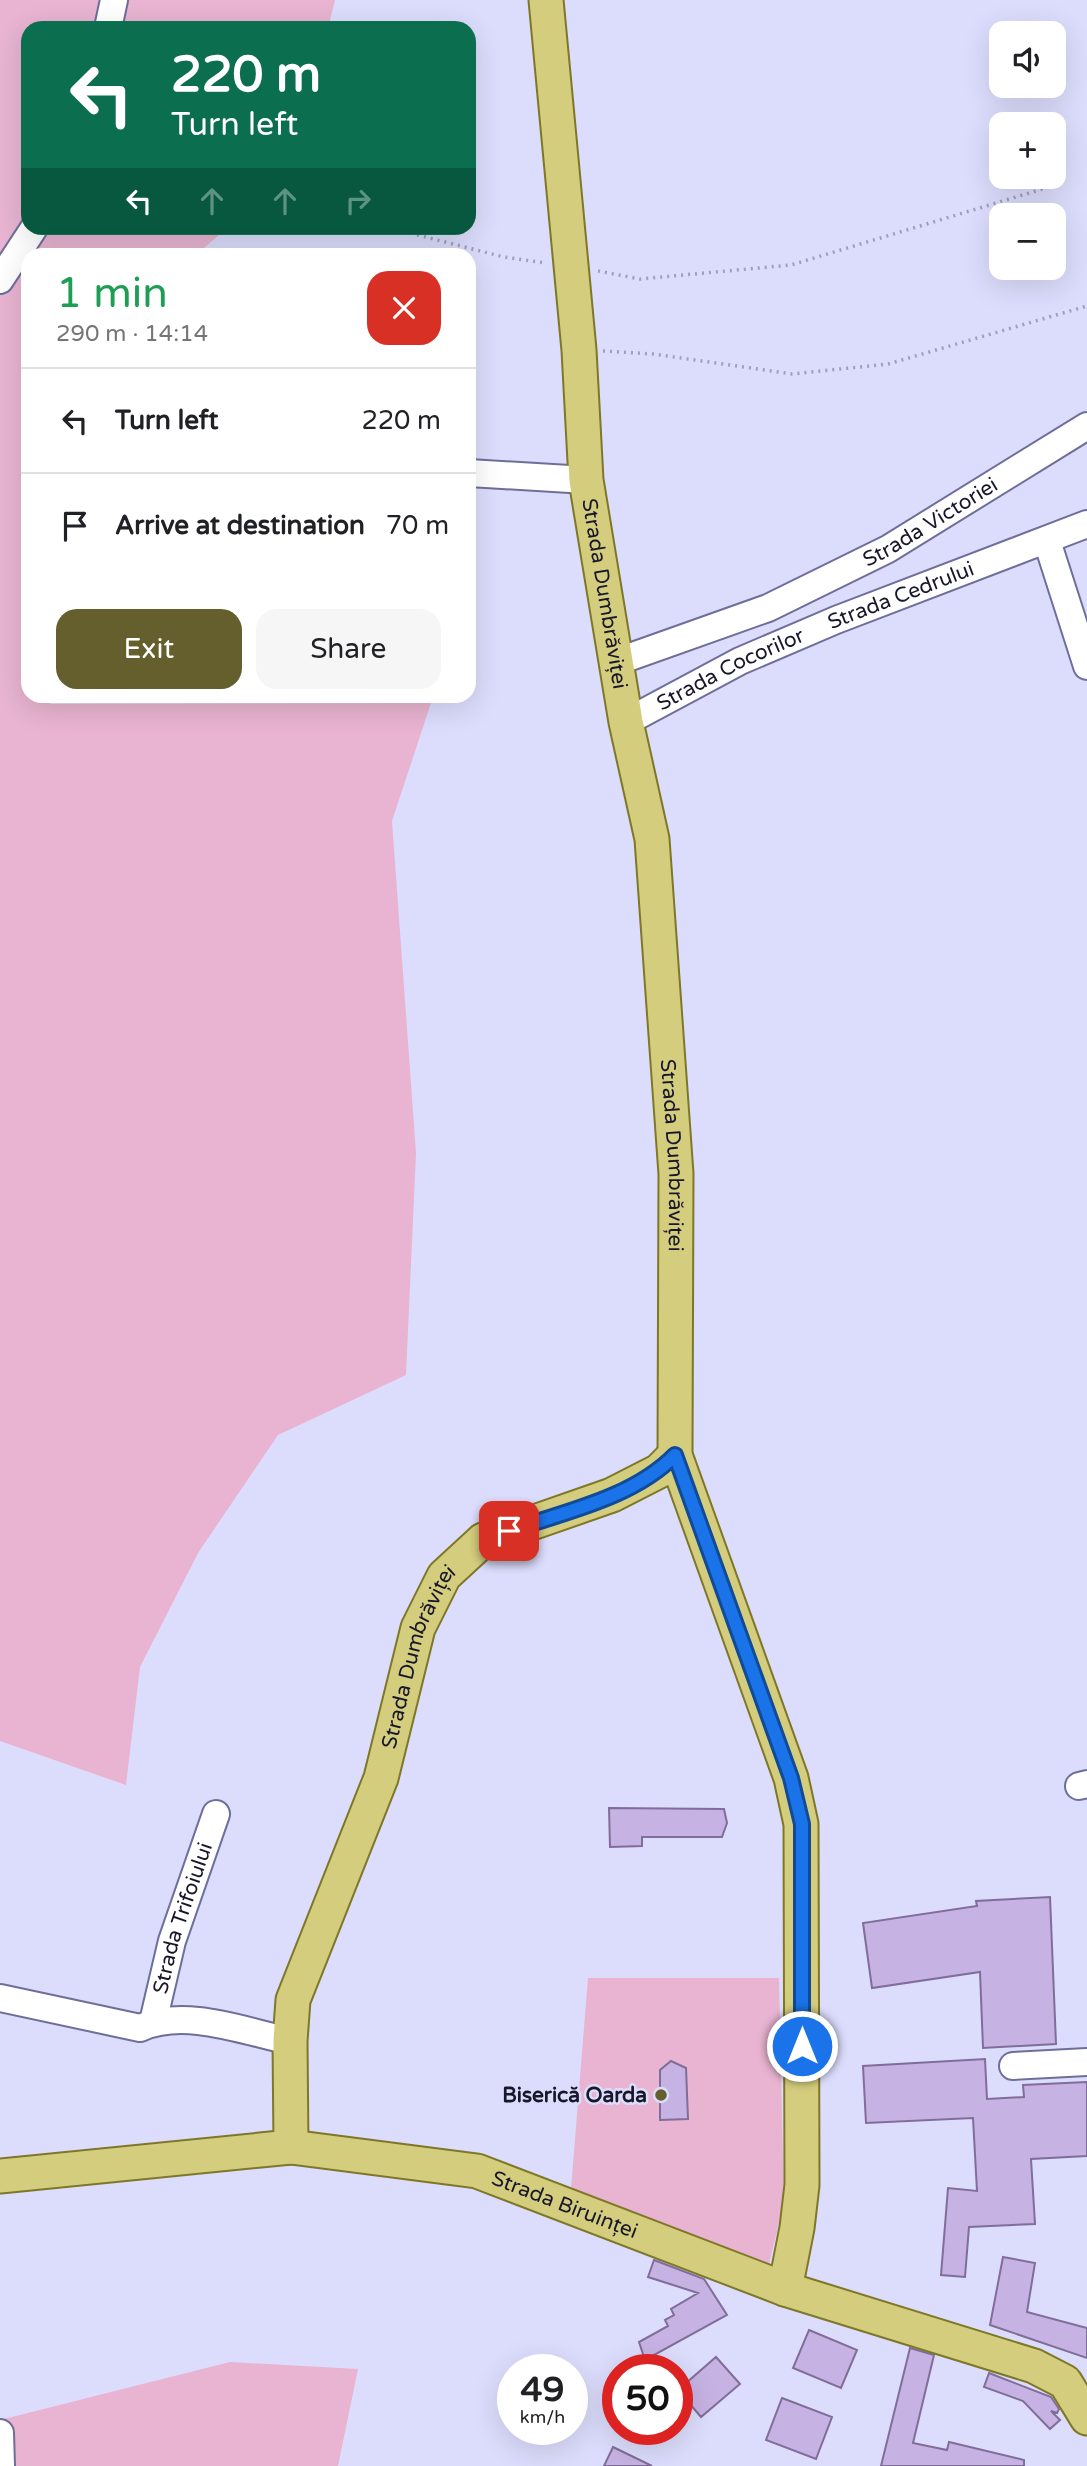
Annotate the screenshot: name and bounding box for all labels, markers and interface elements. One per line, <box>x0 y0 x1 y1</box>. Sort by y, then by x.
map controls <box>989 21 1066 280</box>
button: sound <box>989 21 1066 98</box>
text: 220 m <box>171 46 321 105</box>
icon: left <box>56 49 147 140</box>
text: Turn left <box>171 106 298 144</box>
button: + <box>989 112 1066 189</box>
icon: left <box>120 182 158 220</box>
icon: ahead <box>193 182 231 220</box>
icon: ahead <box>266 182 304 220</box>
icon: right <box>339 182 377 220</box>
button: − <box>989 203 1066 280</box>
text: 1 min <box>56 268 168 319</box>
button: close <box>367 271 441 345</box>
text: 290 m · 14:14 <box>56 320 208 348</box>
icon: left <box>56 402 94 440</box>
text: Turn left <box>115 405 218 436</box>
text: 220 m <box>361 405 441 436</box>
street label: Strada Victoriei <box>859 472 1002 572</box>
street label: Strada Dumbrăviței <box>576 497 632 691</box>
icon: arrive <box>56 507 94 545</box>
text: Arrive at destination <box>115 510 365 541</box>
text: 70 m <box>386 510 449 541</box>
street label: Strada Cedrului <box>824 556 978 635</box>
button: Exit <box>56 609 242 689</box>
button: Share <box>256 609 441 689</box>
street label: Strada Cocorilor <box>652 623 808 716</box>
street label: Strada Dumbrăviței <box>655 1058 688 1252</box>
pin <box>479 1501 539 1561</box>
icon: arrive <box>490 1512 528 1550</box>
street label: Strada Dumbrăviței <box>377 1560 461 1751</box>
street label: Strada Trifoiului <box>148 1839 218 1996</box>
position arrow <box>765 2009 839 2083</box>
place label: Biserică Oarda <box>502 2083 647 2108</box>
marker: Biserică Oarda <box>653 2087 669 2103</box>
street label: Strada Biruinței <box>488 2166 641 2244</box>
speed limit sign: 50 <box>602 2354 693 2445</box>
text: 49 <box>521 2369 564 2411</box>
text: km/h <box>520 2406 565 2428</box>

